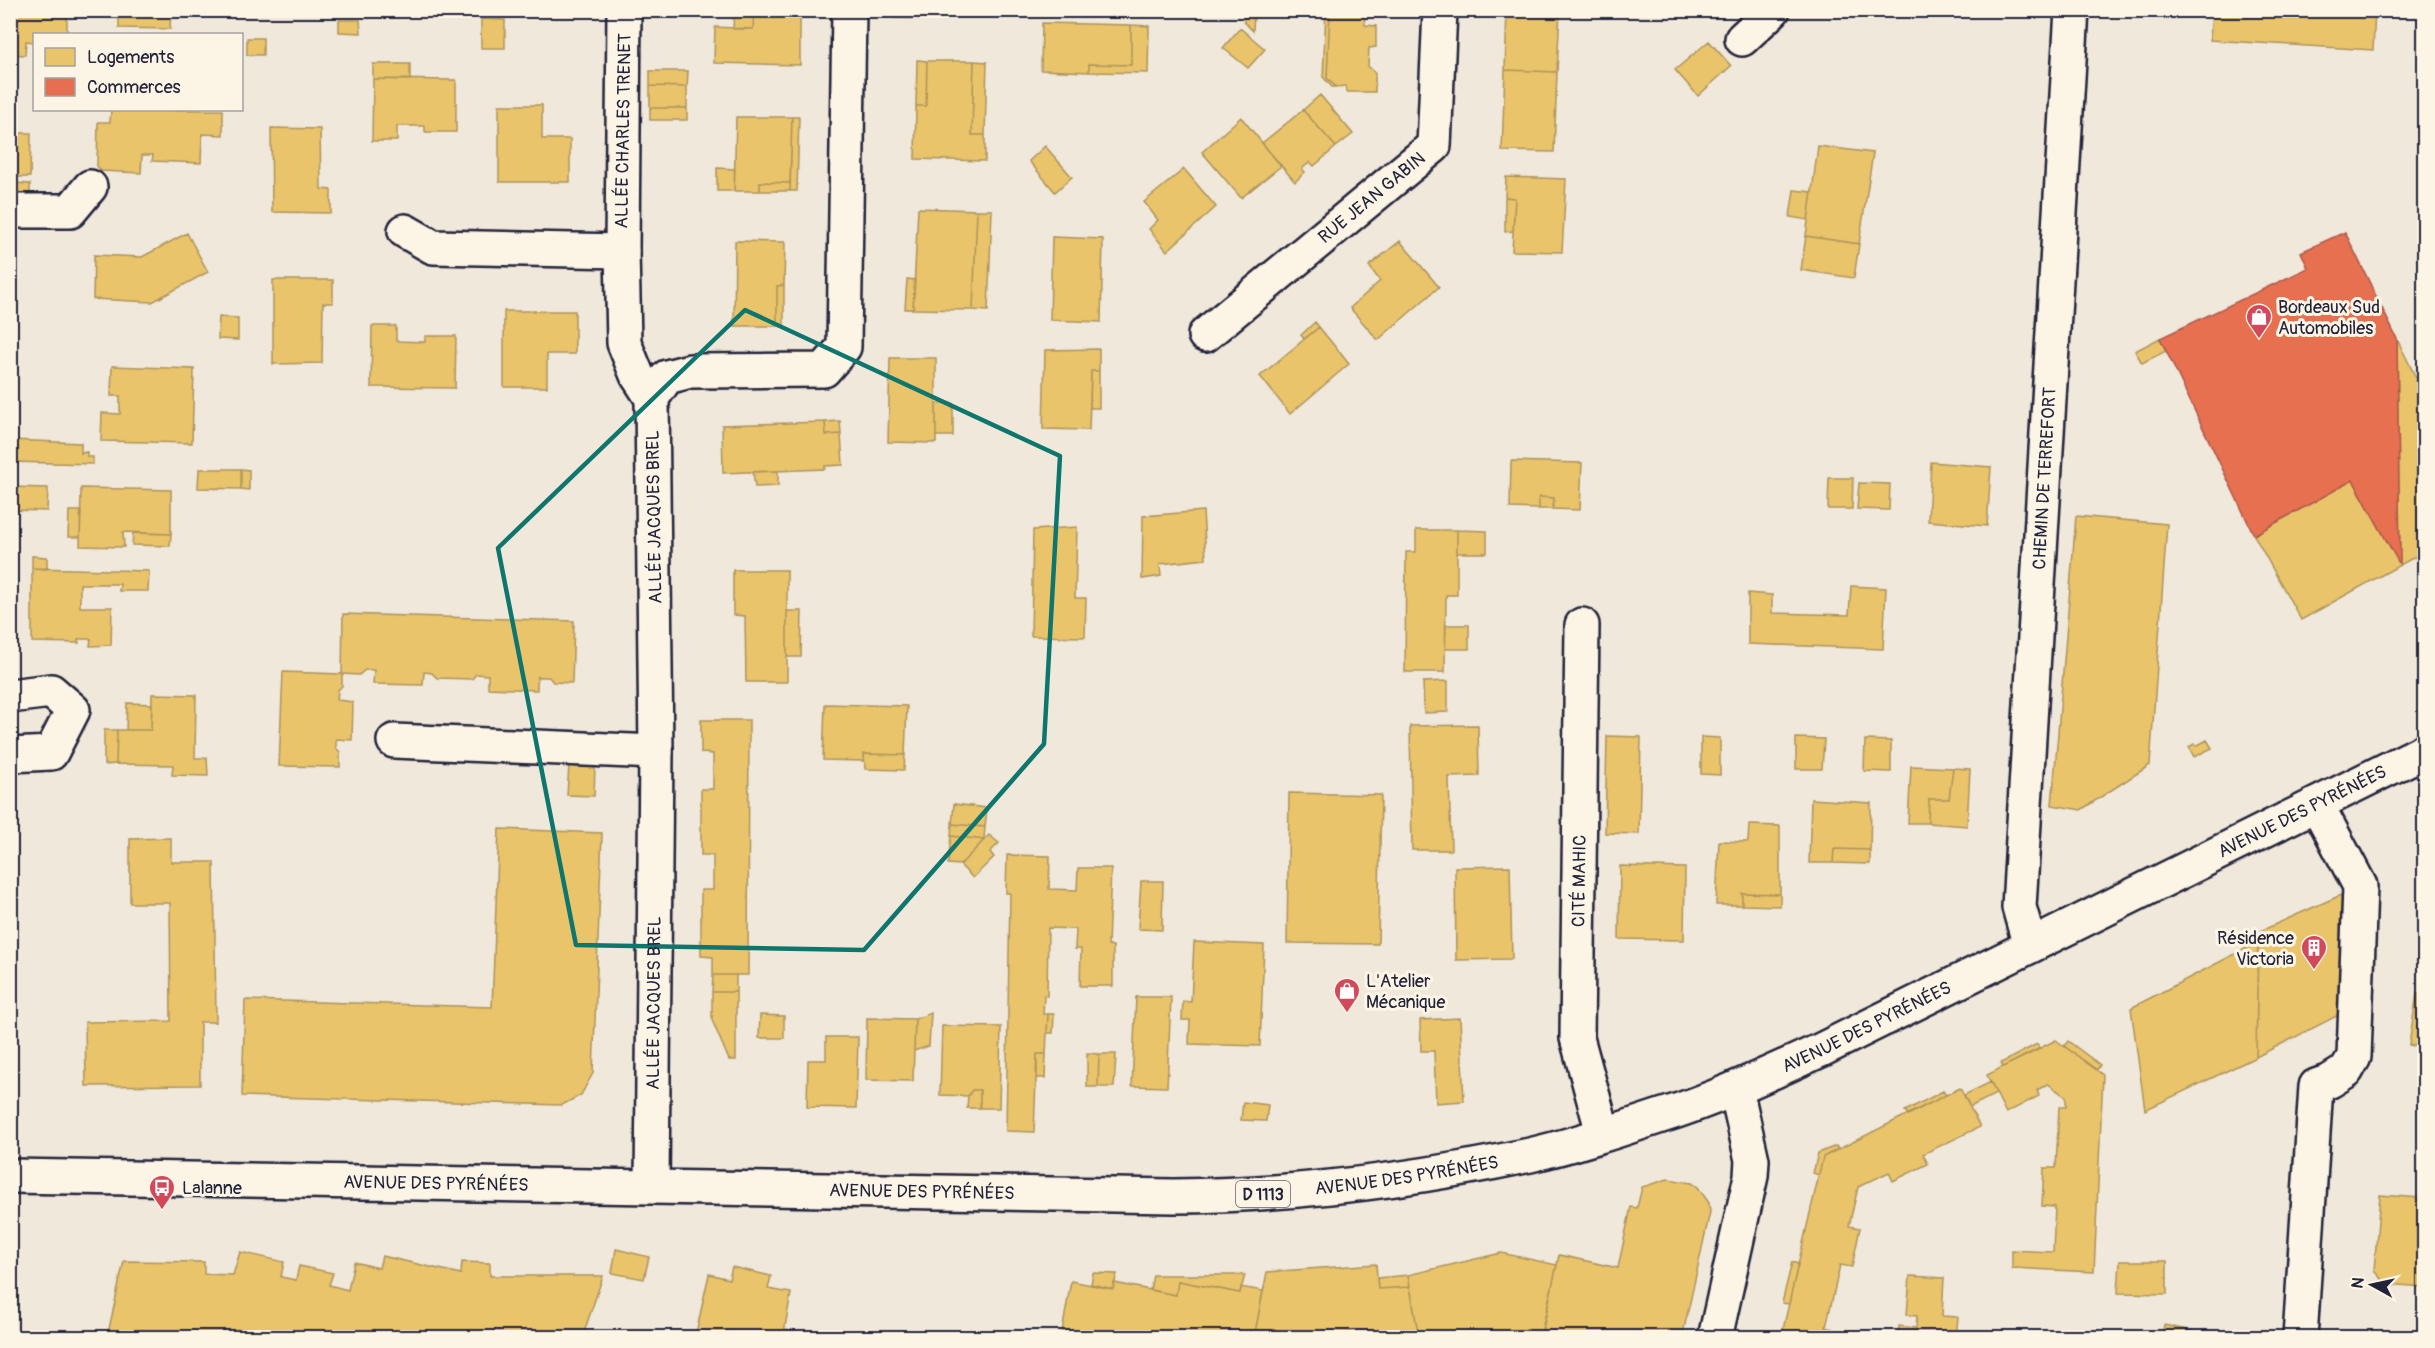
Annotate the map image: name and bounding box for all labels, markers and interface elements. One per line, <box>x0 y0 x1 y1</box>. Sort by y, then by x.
legend <box>33 33 243 111</box>
street label: ALLÉE CHARLES TRENET <box>610 33 637 229</box>
text: Logements <box>87 46 174 69</box>
text: Commerces <box>87 76 181 99</box>
street label: RUE JEAN GABIN <box>1314 147 1430 249</box>
place label: Bordeaux Sud Automobiles <box>2278 296 2380 340</box>
shop icon: Bordeaux Sud Automobiles <box>2244 302 2274 340</box>
street label: CHEMIN DE TERREFORT <box>2028 386 2062 570</box>
street label: ALLÉE JACQUES BREL <box>641 430 668 604</box>
street label: AVENUE DES PYRÉNÉES <box>2214 760 2390 863</box>
street label: CITÉ MAHIC <box>1567 835 1592 927</box>
street label: ALLÉE JACQUES BREL <box>642 916 666 1090</box>
place label: Résidence Victoria <box>2217 927 2294 971</box>
building icon: Résidence Victoria <box>2299 933 2329 971</box>
place label: L'Atelier Mécanique <box>1366 970 1445 1014</box>
shop icon: L'Atelier Mécanique <box>1332 976 1362 1014</box>
street label: AVENUE DES PYRÉNÉES <box>1778 976 1955 1078</box>
street label: AVENUE DES PYRÉNÉES <box>1314 1151 1501 1201</box>
street label: AVENUE DES PYRÉNÉES <box>343 1171 529 1197</box>
bus stop icon: Lalanne <box>147 1173 177 1211</box>
place label: Lalanne <box>182 1177 242 1200</box>
street label: AVENUE DES PYRÉNÉES <box>829 1179 1015 1205</box>
road number: D 1113 <box>1236 1181 1290 1207</box>
north arrow <box>2342 1255 2402 1315</box>
text: N <box>2347 1276 2369 1290</box>

